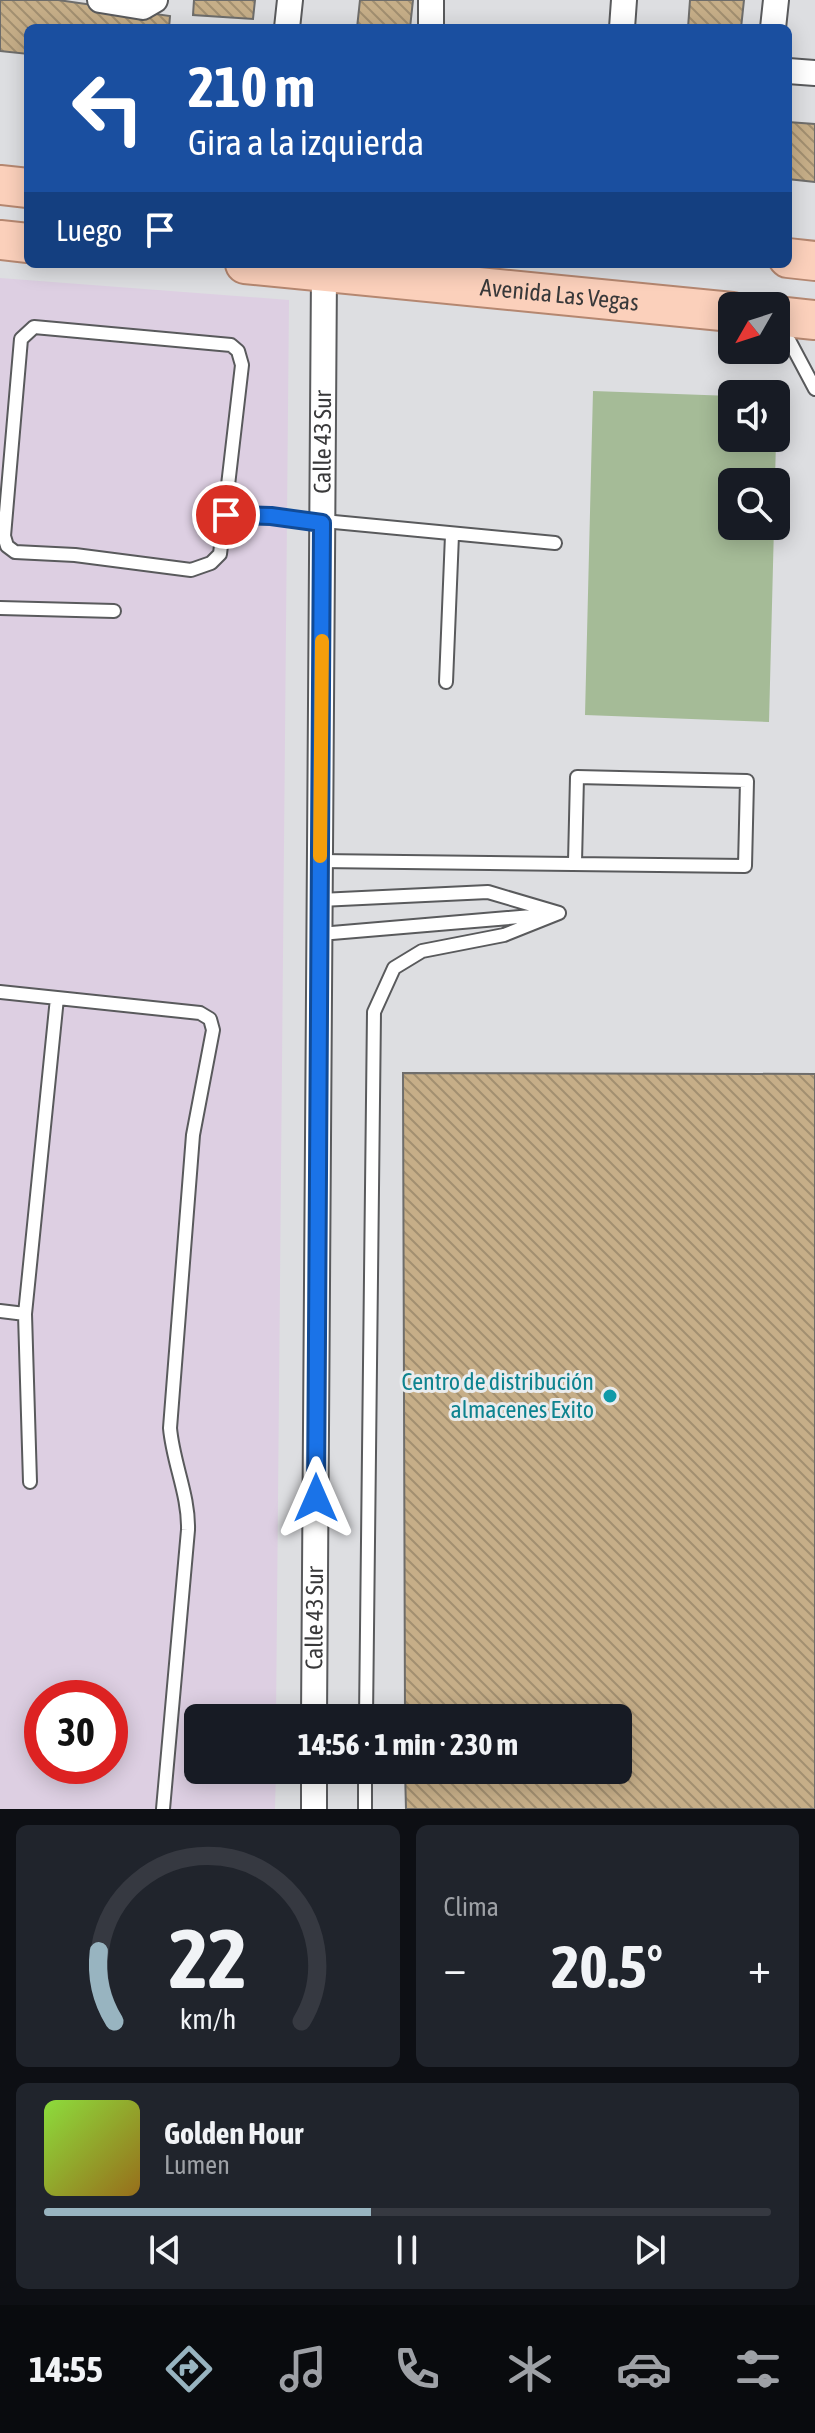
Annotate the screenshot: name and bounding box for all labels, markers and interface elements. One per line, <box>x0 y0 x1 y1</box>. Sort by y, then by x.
text: 210 m <box>188 55 315 119</box>
icon: left <box>56 56 160 160</box>
text: Gira a la izquierda <box>188 121 424 163</box>
icon: arrive <box>138 208 182 252</box>
text: Luego <box>56 213 122 247</box>
street label: Avenida Las Vegas <box>479 273 640 316</box>
north arrow <box>718 292 790 364</box>
map controls <box>718 292 790 540</box>
button: sound <box>718 380 790 452</box>
street label: Calle 43 Sur <box>308 389 336 494</box>
button: search <box>718 468 790 540</box>
pin <box>192 481 260 549</box>
icon: arrive <box>204 493 248 537</box>
place label: Centro de distribución almacenes Exito <box>401 1368 594 1423</box>
marker: Centro de distribución almacenes Exito <box>601 1387 619 1405</box>
position arrow <box>274 1456 358 1540</box>
street label: Calle 43 Sur <box>300 1565 328 1670</box>
speed limit sign: 30 <box>24 1680 128 1784</box>
text: 14:56 · 1 min · 230 m <box>298 1727 518 1761</box>
text: Clima <box>444 1892 499 1922</box>
text: 22 <box>169 1910 247 2006</box>
text: 20.5° <box>551 1932 663 2001</box>
text: − <box>444 1942 466 1992</box>
text: + <box>748 1942 771 1992</box>
text: km/h <box>179 2002 236 2035</box>
text: Golden Hour <box>164 2116 303 2150</box>
text: Lumen <box>164 2150 230 2180</box>
icon: previous <box>143 2228 187 2272</box>
icon: pause <box>385 2228 429 2272</box>
icon: next <box>628 2228 672 2272</box>
icon: directions <box>161 2341 217 2397</box>
icon: music <box>275 2341 331 2397</box>
icon: phone <box>389 2341 445 2397</box>
icon: climate <box>502 2341 558 2397</box>
icon: car <box>616 2341 672 2397</box>
icon: filters <box>730 2341 786 2397</box>
text: 14:55 <box>29 2348 103 2390</box>

